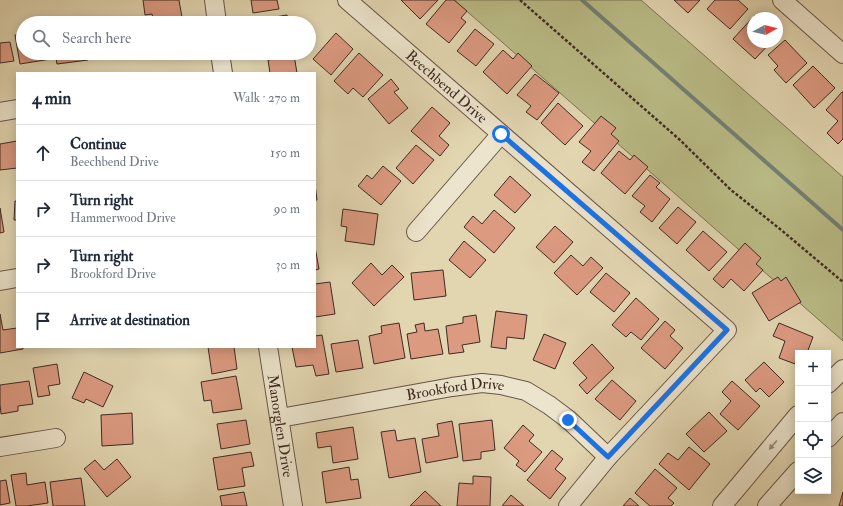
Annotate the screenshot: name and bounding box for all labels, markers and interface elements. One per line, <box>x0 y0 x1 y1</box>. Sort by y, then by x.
north arrow <box>747 12 783 48</box>
search box <box>16 16 316 60</box>
icon: search <box>30 27 52 49</box>
text: Search here <box>62 29 131 48</box>
street label: Beechbend Drive <box>402 46 492 127</box>
text: 4 min <box>32 88 71 109</box>
text: Walk · 270 m <box>233 90 300 106</box>
route start <box>492 125 510 143</box>
text: Continue <box>70 135 126 154</box>
icon: ahead <box>32 142 54 164</box>
text: 150 m <box>270 145 300 161</box>
text: Beechbend Drive <box>70 154 159 170</box>
text: Turn right <box>70 191 133 210</box>
icon: right <box>32 198 54 220</box>
text: 90 m <box>274 201 300 217</box>
text: Hammerwood Drive <box>70 210 176 226</box>
text: Turn right <box>70 247 133 266</box>
icon: right <box>32 254 54 276</box>
text: 30 m <box>276 257 300 273</box>
text: Brookford Drive <box>70 266 156 282</box>
icon: arrive <box>32 310 54 332</box>
text: Arrive at destination <box>70 311 190 330</box>
map controls <box>795 350 831 494</box>
button: + <box>795 350 831 386</box>
street label: Manorglen Drive <box>263 373 298 479</box>
street label: Brookford Drive <box>405 374 507 405</box>
button: − <box>795 386 831 422</box>
route end <box>559 411 577 429</box>
button: locate <box>795 422 831 458</box>
one-way arrow <box>769 440 778 451</box>
button: layers <box>795 458 831 494</box>

